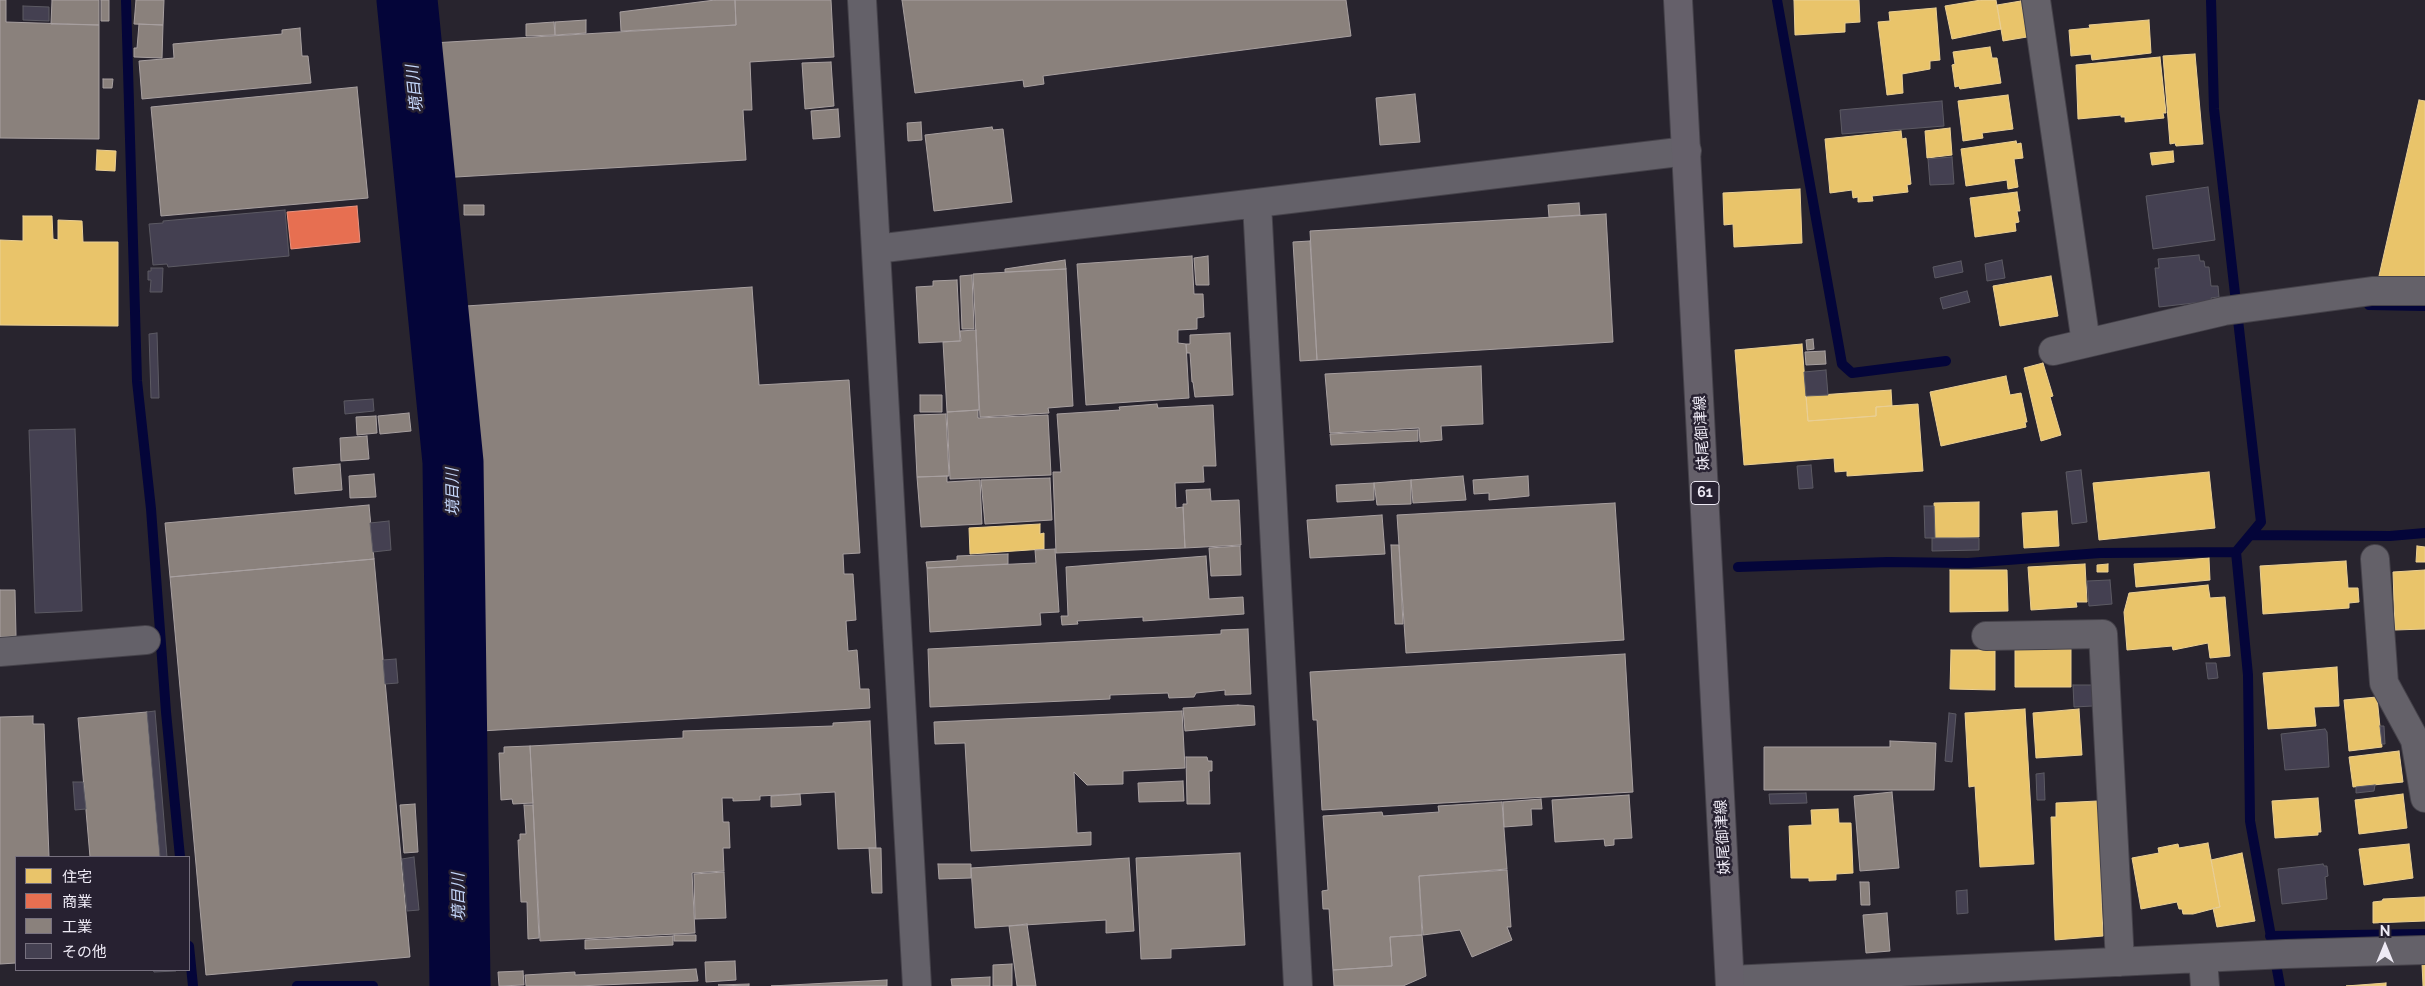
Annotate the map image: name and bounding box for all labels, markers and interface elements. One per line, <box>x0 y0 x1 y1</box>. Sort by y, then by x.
water label: 境目川 <box>403 64 427 114</box>
street label: 妹尾御津線 <box>1691 395 1713 471</box>
water label: 境目川 <box>443 468 463 516</box>
road number: 61 <box>1691 482 1719 504</box>
street label: 妹尾御津線 <box>1712 799 1734 875</box>
legend <box>15 856 190 971</box>
text: 住宅 <box>62 868 92 886</box>
water label: 境目川 <box>449 873 469 921</box>
text: 商業 <box>62 893 92 911</box>
text: 工業 <box>62 918 92 936</box>
north arrow <box>2360 921 2410 971</box>
text: N <box>2380 923 2390 939</box>
text: その他 <box>62 943 107 961</box>

